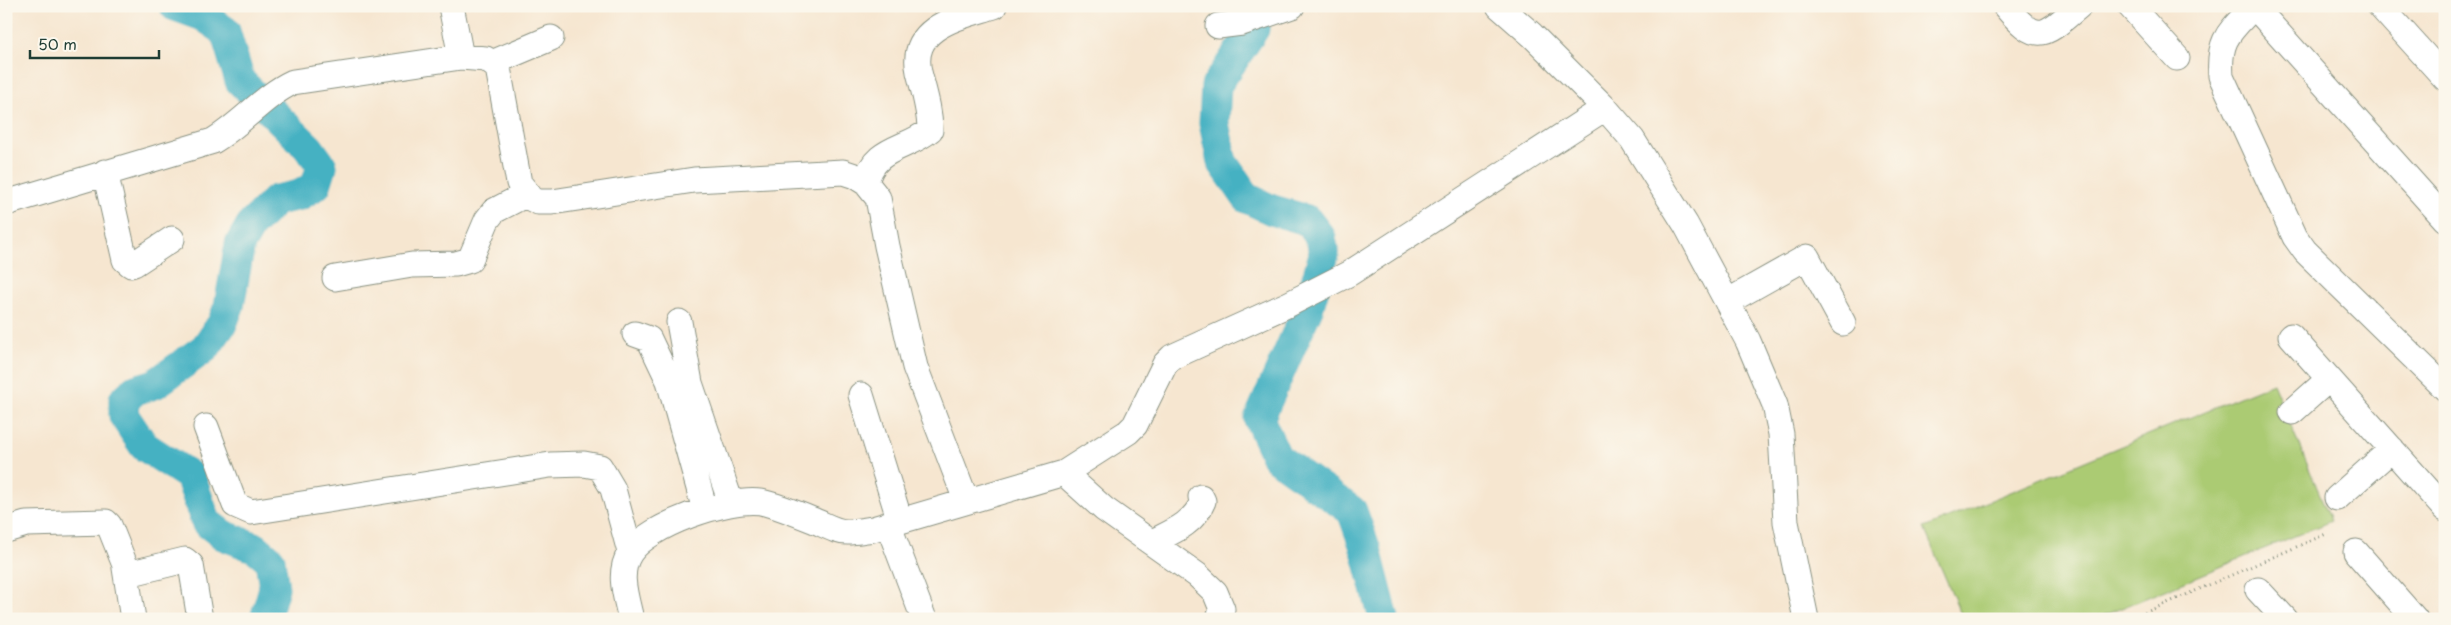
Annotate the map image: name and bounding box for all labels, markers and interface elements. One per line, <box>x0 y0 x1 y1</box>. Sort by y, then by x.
scale bar <box>30 28 159 60</box>
text: 50 m <box>38 32 77 55</box>

